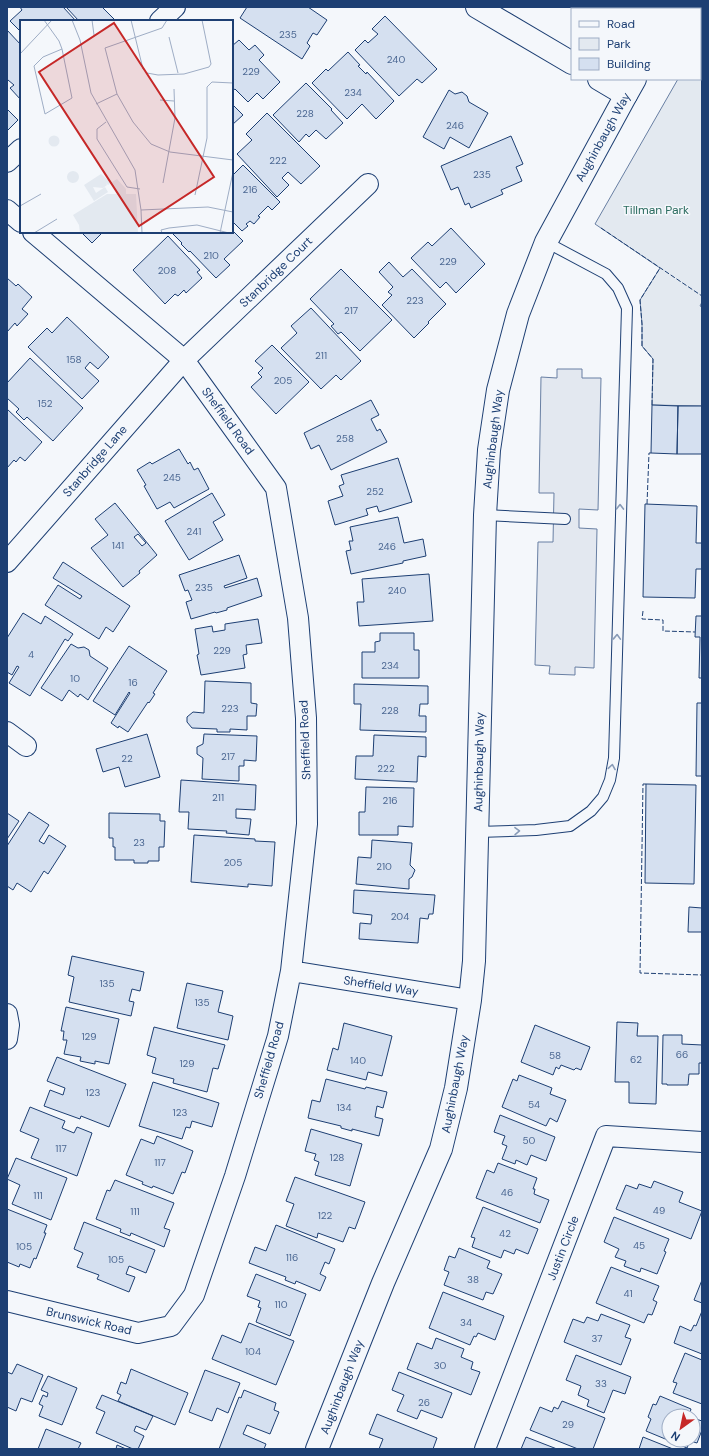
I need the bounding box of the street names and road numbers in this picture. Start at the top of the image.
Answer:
street label: Aughinbaugh Way [572,89,634,185]
street label: Stanbridge Court [236,233,316,311]
street label: Sheffield Road [198,384,258,458]
street label: Aughinbaugh Way [479,388,507,490]
street label: Stanbridge Lane [59,421,131,500]
street label: Sheffield Road [296,700,314,780]
street label: Aughinbaugh Way [470,712,488,812]
street label: Sheffield Way [342,972,420,1000]
street label: Sheffield Road [250,1020,288,1100]
street label: Aughinbaugh Way [438,1033,472,1135]
street label: Justin Circle [543,1213,583,1283]
street label: Brunswick Road [45,1303,133,1339]
street label: Aughinbaugh Way [317,1337,367,1436]

